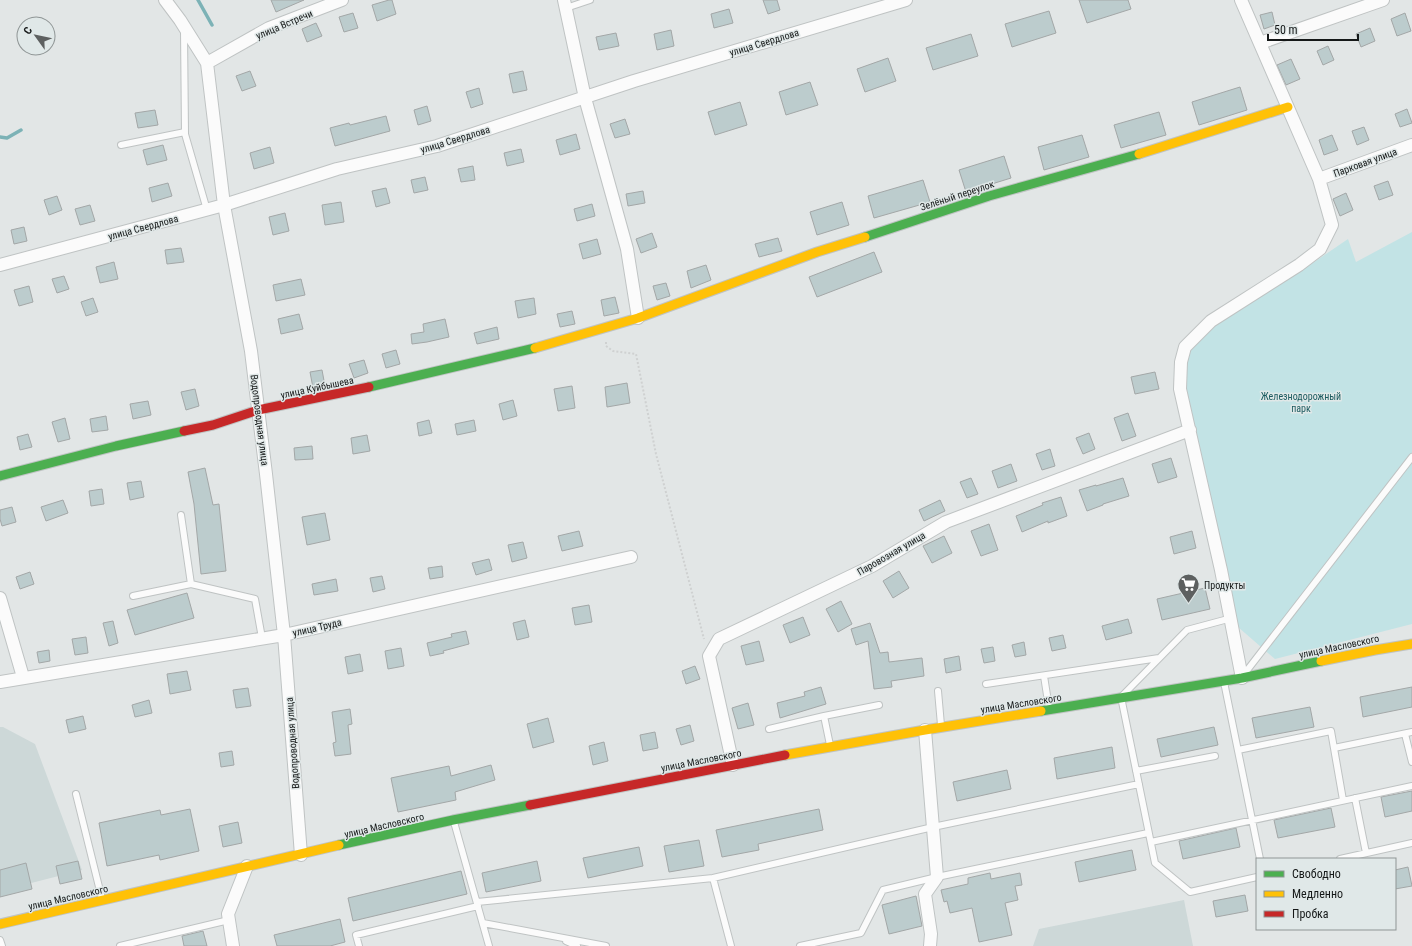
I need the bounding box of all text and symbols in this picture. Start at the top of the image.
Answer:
street label: улица Встречи [254,8,314,41]
north arrow [16,16,56,56]
scale bar [1268,16,1358,42]
text: 50 m [1274,23,1298,37]
text: С [21,25,35,37]
street label: улица Свердлова [728,27,800,58]
street label: улица Свердлова [419,124,491,155]
street label: Парковая улица [1332,146,1399,179]
street label: Зелёный переулок [919,178,996,213]
street label: улица Свердлова [107,213,180,242]
street label: Водопроводная улица [248,374,271,466]
street label: улица Куйбышева [280,374,355,401]
park label: Железнодорожный парк [1261,391,1341,414]
street label: Паровозная улица [855,529,927,577]
supermarket icon: Продукты [1176,572,1202,605]
place label: Продукты [1204,580,1245,591]
street label: улица Труда [292,616,343,638]
street label: улица Масловского [1298,633,1380,660]
street label: улица Масловского [980,692,1062,715]
street label: Водопроводная улица [284,697,301,789]
street label: улица Масловского [660,747,742,774]
street label: улица Масловского [343,811,425,840]
legend [1256,858,1396,930]
text: Свободно [1292,867,1341,881]
street label: улица Масловского [27,883,109,912]
text: Медленно [1292,887,1343,901]
text: Пробка [1292,907,1329,921]

